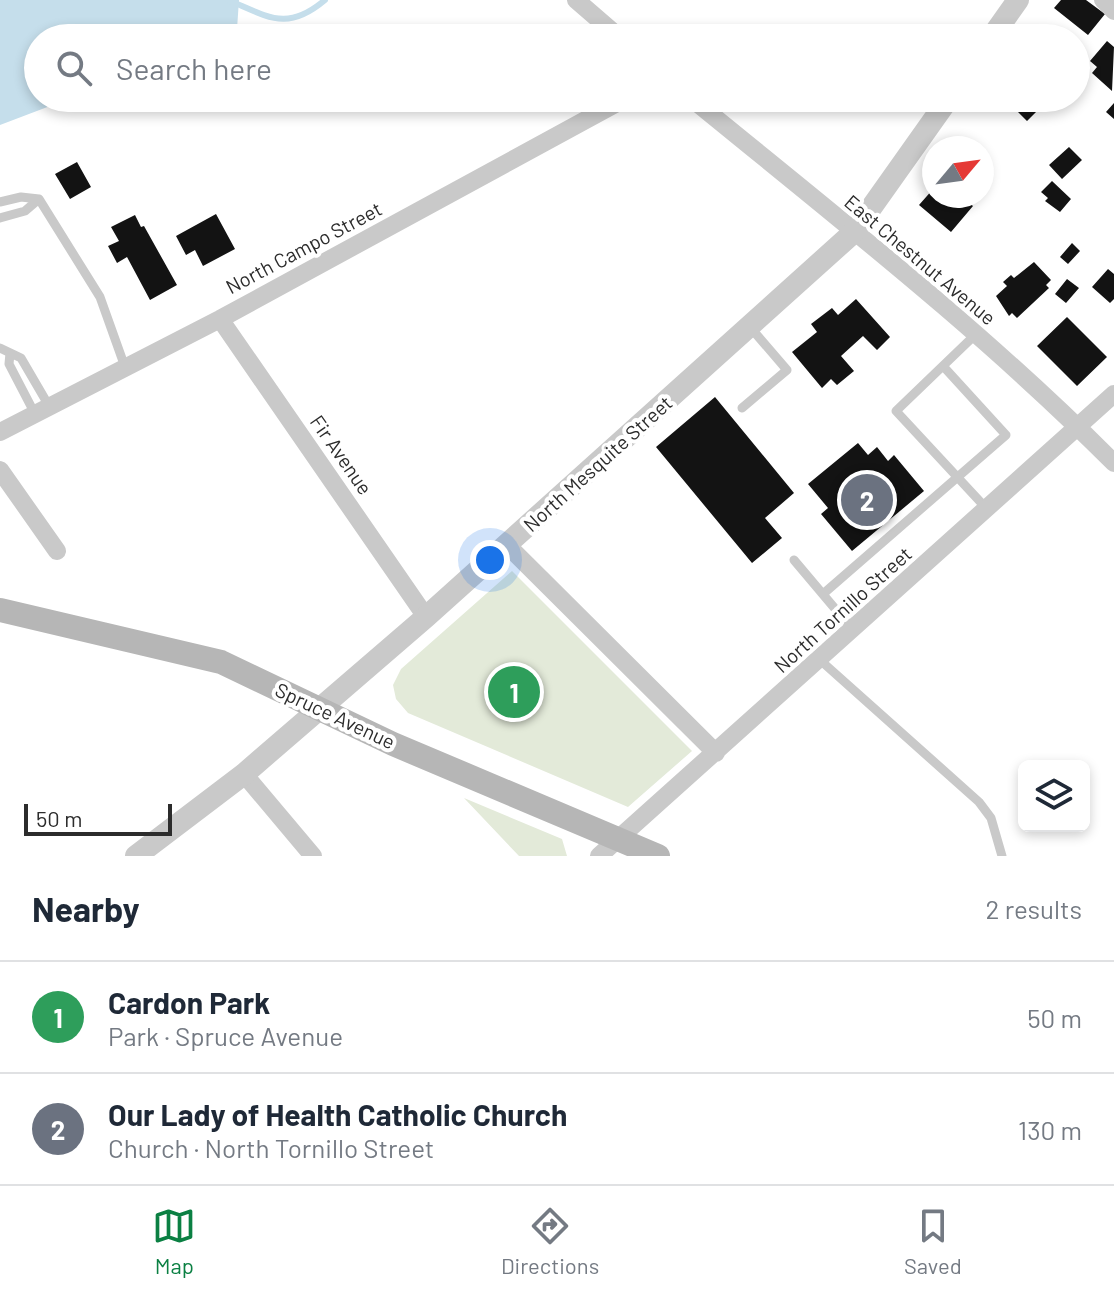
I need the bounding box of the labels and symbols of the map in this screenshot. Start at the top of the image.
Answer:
north arrow [922,136,994,208]
street label: East Chestnut Avenue [840,189,1001,329]
street label: North Campo Street [221,196,386,298]
street label: North Mesquite Street [518,390,677,536]
street label: Fir Avenue [306,410,378,499]
pin: 2 [841,470,893,530]
your location [470,540,510,580]
street label: North Tornillo Street [769,541,916,677]
pin: 1 [488,662,540,722]
street label: Spruce Avenue [272,677,399,753]
scale bar [24,800,172,836]

